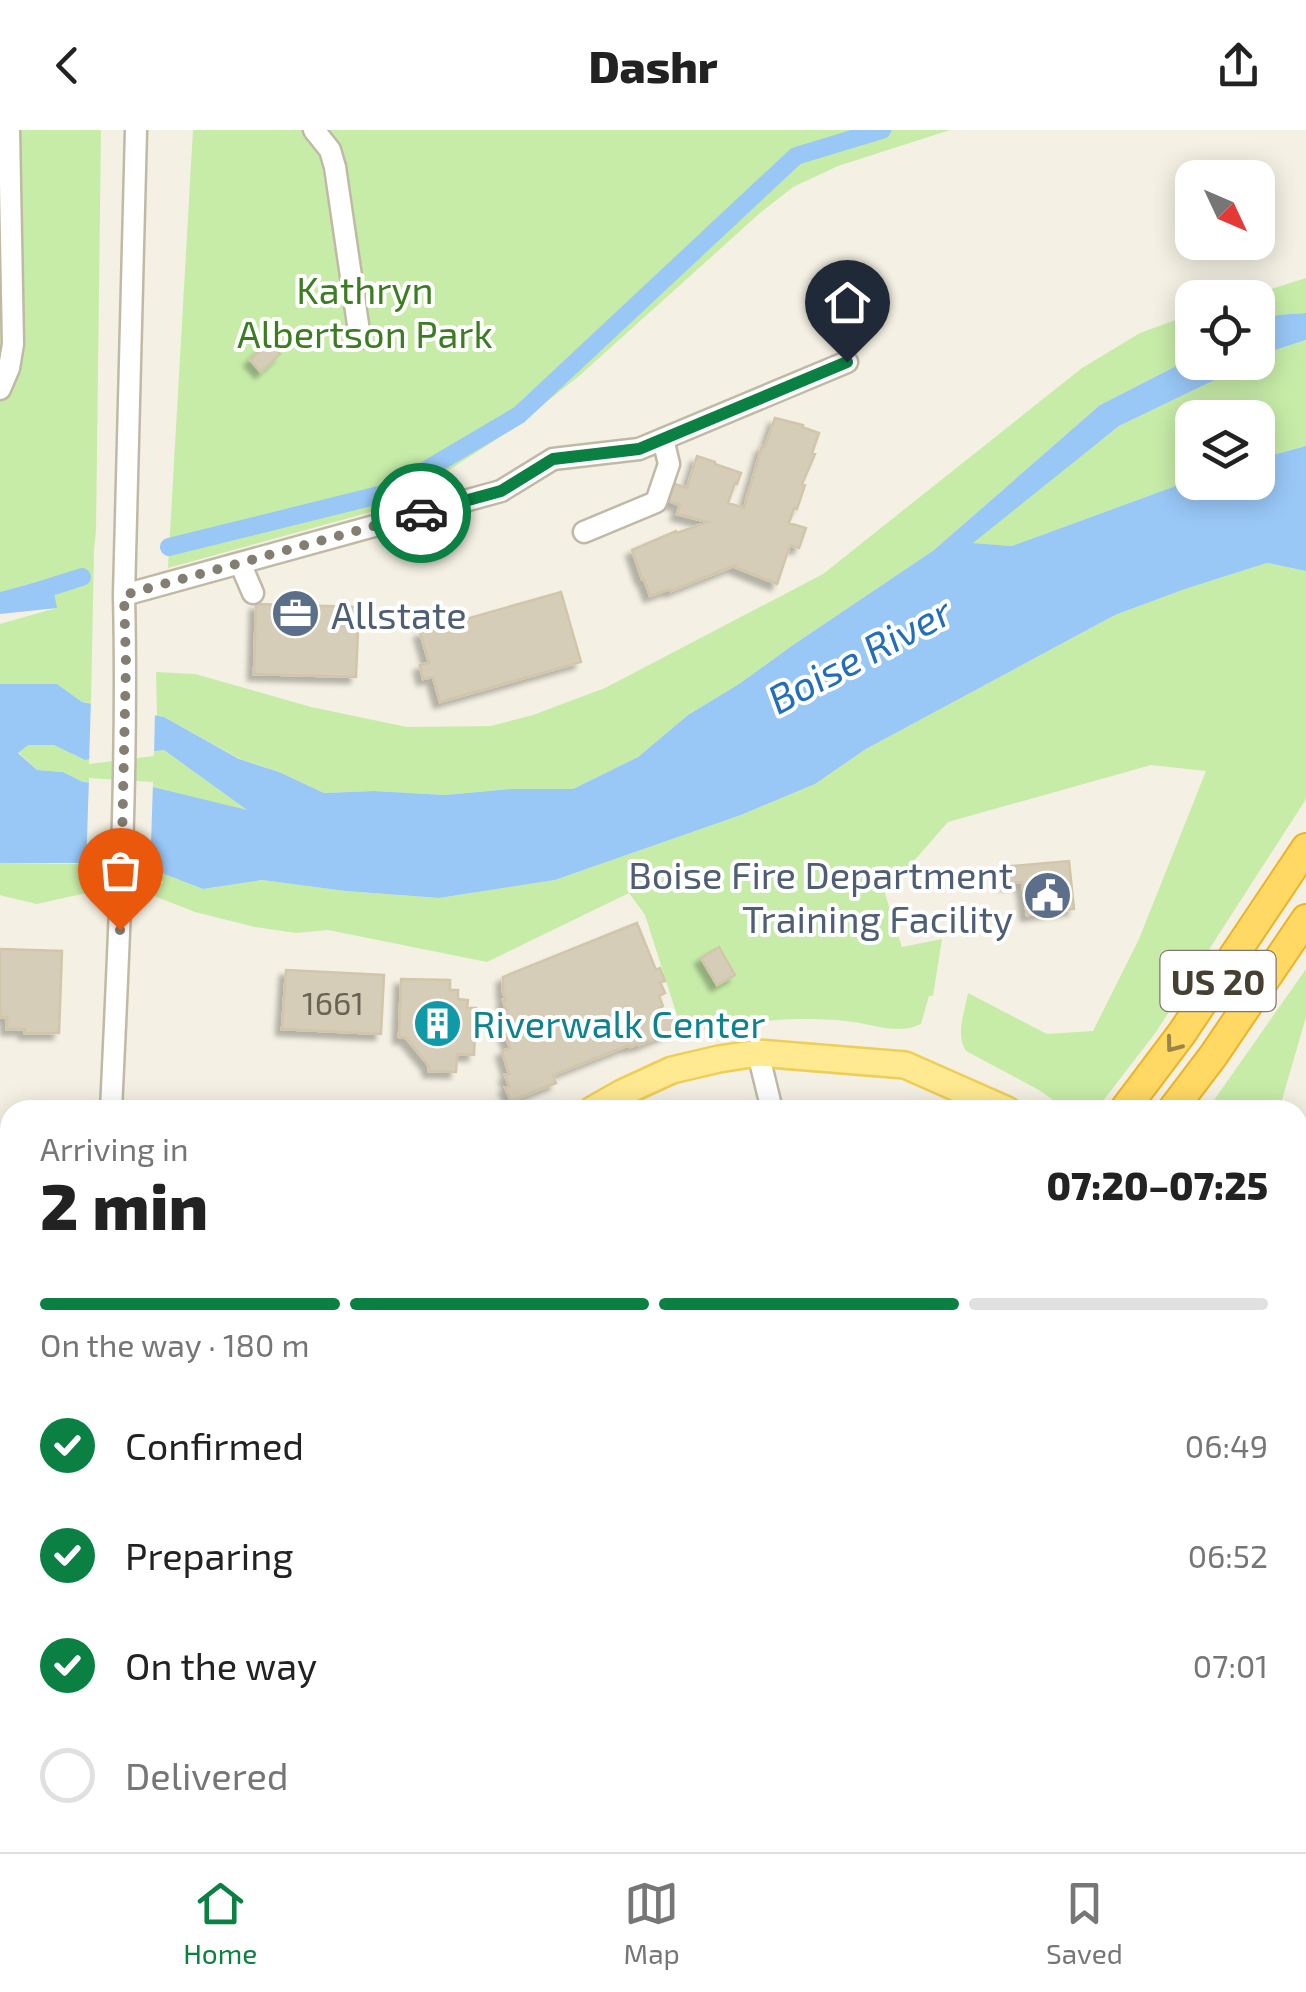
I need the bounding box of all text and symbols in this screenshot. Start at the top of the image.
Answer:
icon: back [40,38,95,93]
text: Dashr [588,38,718,92]
icon: share [1211,38,1266,93]
north arrow [1175,160,1275,260]
map controls [1175,160,1275,500]
pin [805,260,890,363]
park label: Kathryn Albertson Park [237,266,493,356]
icon: home [820,275,875,330]
button: locate [1175,280,1275,380]
button: layers [1175,400,1275,500]
courier [371,463,471,563]
icon: car [394,486,449,541]
water label: Boise River [759,585,960,722]
office icon: Allstate [270,588,322,640]
place label: Allstate [331,591,467,637]
pin [78,828,163,931]
icon: bag [93,843,148,898]
place label: Boise Fire Department Training Facility [628,851,1013,941]
public building icon: Boise Fire Department Training Facility [1022,870,1074,922]
road number: US 20 [1160,951,1276,1011]
house number: 1661 [302,983,364,1021]
building icon: Riverwalk Center [411,997,463,1049]
place label: Riverwalk Center [472,1000,766,1046]
one-way arrow [1168,1034,1185,1052]
text: Arriving in [40,1129,189,1167]
text: 07:20–07:25 [1046,1162,1268,1208]
text: 2 min [40,1165,208,1243]
text: On the way · 180 m [40,1325,310,1363]
icon: check [40,1418,95,1473]
text: Confirmed [125,1422,304,1468]
text: 06:49 [1185,1426,1268,1464]
icon: check [40,1528,95,1583]
text: Preparing [125,1532,293,1578]
text: 06:52 [1188,1536,1268,1574]
icon: check [40,1638,95,1693]
text: On the way [125,1642,317,1688]
text: 07:01 [1193,1646,1268,1684]
text: Delivered [125,1752,289,1798]
tab: Home [183,1876,257,1970]
tab: Map [624,1876,680,1970]
tab: Saved [1046,1876,1123,1970]

